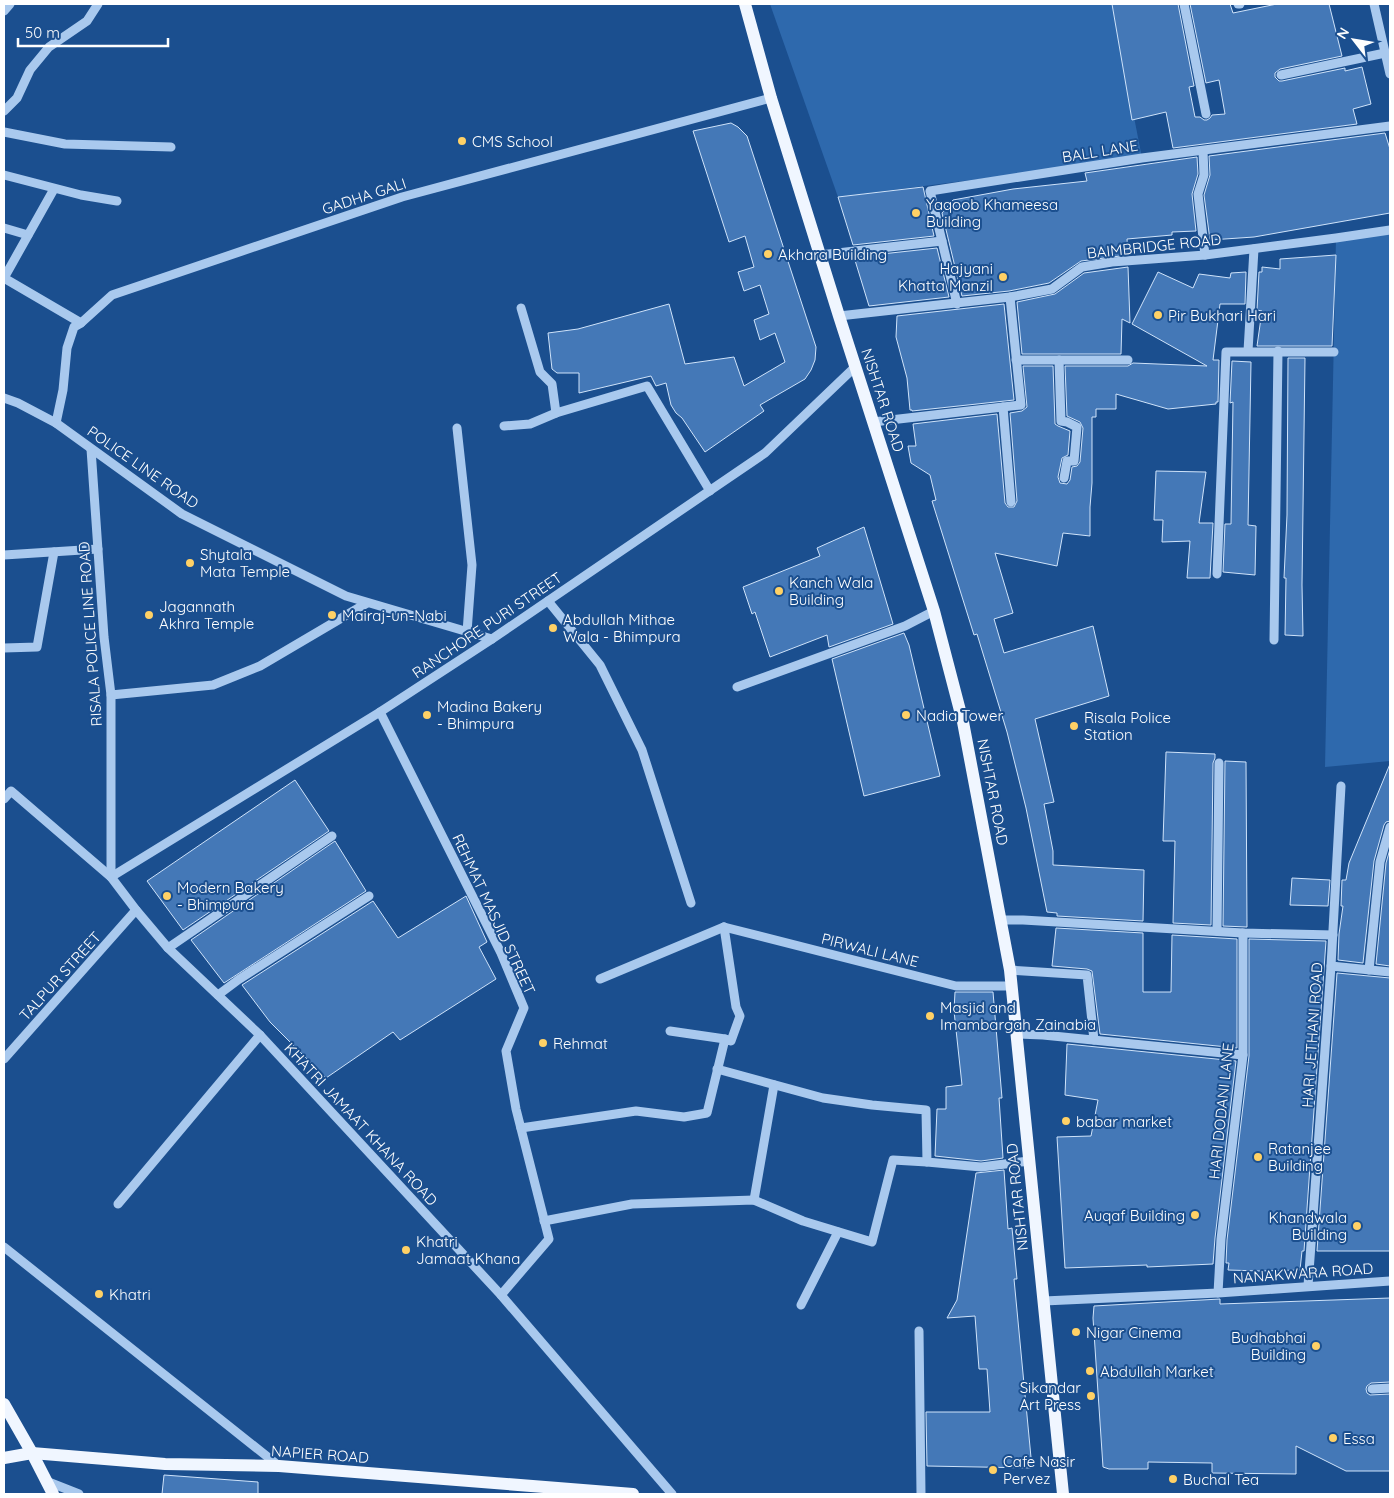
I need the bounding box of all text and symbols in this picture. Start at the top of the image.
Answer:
scale bar [18,15,168,47]
north arrow [1329,15,1379,65]
text: 50 m [25,23,60,42]
text: N [1332,24,1353,42]
place label: CMS School [472,132,553,151]
marker: CMS School [456,135,468,147]
street label: BALL LANE [1061,136,1139,166]
street label: GADHA GALI [320,173,408,219]
place label: Yaqoob Khameesa Building [926,195,1058,231]
marker: Yaqoob Khameesa Building [910,207,922,219]
street label: BAIMBRIDGE ROAD [1086,229,1222,262]
place label: Akhara Building [778,245,887,264]
marker: Akhara Building [762,248,774,260]
place label: Hajyani Khatta Manzil [898,259,993,295]
marker: Hajyani Khatta Manzil [997,271,1009,283]
place label: Pir Bukhari Hari [1168,306,1276,325]
marker: Pir Bukhari Hari [1152,309,1164,321]
street label: NISHTAR ROAD [857,346,909,454]
street label: POLICE LINE ROAD [84,421,203,513]
street label: RISALA POLICE LINE ROAD [74,541,106,727]
place label: Shytala Mata Temple [200,545,290,581]
marker: Shytala Mata Temple [184,557,196,569]
street label: RANCHORE PURI STREET [408,568,566,682]
place label: Kanch Wala Building [789,573,873,609]
marker: Kanch Wala Building [773,585,785,597]
place label: Jagannath Akhra Temple [159,597,254,633]
place label: Mairaj-un-Nabi [342,606,447,625]
marker: Jagannath Akhra Temple [143,609,155,621]
marker: Mairaj-un-Nabi [326,609,338,621]
place label: Abdullah Mithae Wala - Bhimpura [563,610,680,646]
marker: Abdullah Mithae Wala - Bhimpura [547,622,559,634]
place label: Madina Bakery - Bhimpura [437,697,542,733]
place label: Nadia Tower [916,706,1004,725]
place label: Risala Police Station [1084,708,1171,744]
marker: Madina Bakery - Bhimpura [421,709,433,721]
marker: Nadia Tower [900,709,912,721]
marker: Risala Police Station [1068,720,1080,732]
street label: NISHTAR ROAD [973,737,1013,847]
street label: REHMAT MASJID STREET [448,831,540,997]
place label: Modern Bakery - Bhimpura [177,878,284,914]
marker: Modern Bakery - Bhimpura [161,890,173,902]
street label: TALPUR STREET [15,927,105,1025]
street label: PIRWALI LANE [819,929,921,971]
street label: HARI JETHANI ROAD [1297,961,1327,1108]
place label: Masjid and Imambargah Zainabia [940,998,1096,1034]
marker: Masjid and Imambargah Zainabia [924,1010,936,1022]
place label: Rehmat [553,1034,608,1053]
marker: Rehmat [537,1037,549,1049]
street label: KHATRI JAMAAT KHANA ROAD [280,1038,442,1210]
street label: HARI DODANI LANE [1204,1042,1238,1180]
place label: babar market [1076,1112,1172,1131]
marker: babar market [1060,1115,1072,1127]
place label: Ratanjee Building [1268,1139,1331,1175]
street label: NISHTAR ROAD [1002,1142,1032,1252]
marker: Ratanjee Building [1252,1151,1264,1163]
place label: Auqaf Building [1084,1206,1185,1225]
place label: Khandwala Building [1269,1208,1347,1244]
marker: Auqaf Building [1189,1209,1201,1221]
marker: Khandwala Building [1351,1220,1363,1232]
place label: Khatri Jamaat Khana [416,1232,520,1268]
marker: Khatri Jamaat Khana [400,1244,412,1256]
street label: NANAKWARA ROAD [1232,1259,1374,1287]
place label: Khatri [109,1285,151,1304]
marker: Khatri [93,1288,105,1300]
place label: Nigar Cinema [1086,1323,1181,1342]
marker: Nigar Cinema [1070,1326,1082,1338]
place label: Budhabhai Building [1231,1328,1306,1364]
marker: Budhabhai Building [1310,1340,1322,1352]
place label: Abdullah Market [1100,1362,1214,1381]
marker: Abdullah Market [1084,1365,1096,1377]
place label: Sikandar Art Press [1019,1378,1081,1414]
marker: Sikandar Art Press [1085,1390,1097,1402]
place label: Essa [1343,1429,1375,1448]
marker: Essa [1327,1432,1339,1444]
street label: NAPIER ROAD [271,1441,370,1467]
place label: Cafe Nasir Pervez [1003,1452,1076,1488]
marker: Cafe Nasir Pervez [987,1464,999,1476]
place label: Buchal Tea [1183,1470,1259,1489]
marker: Buchal Tea [1167,1473,1179,1485]

